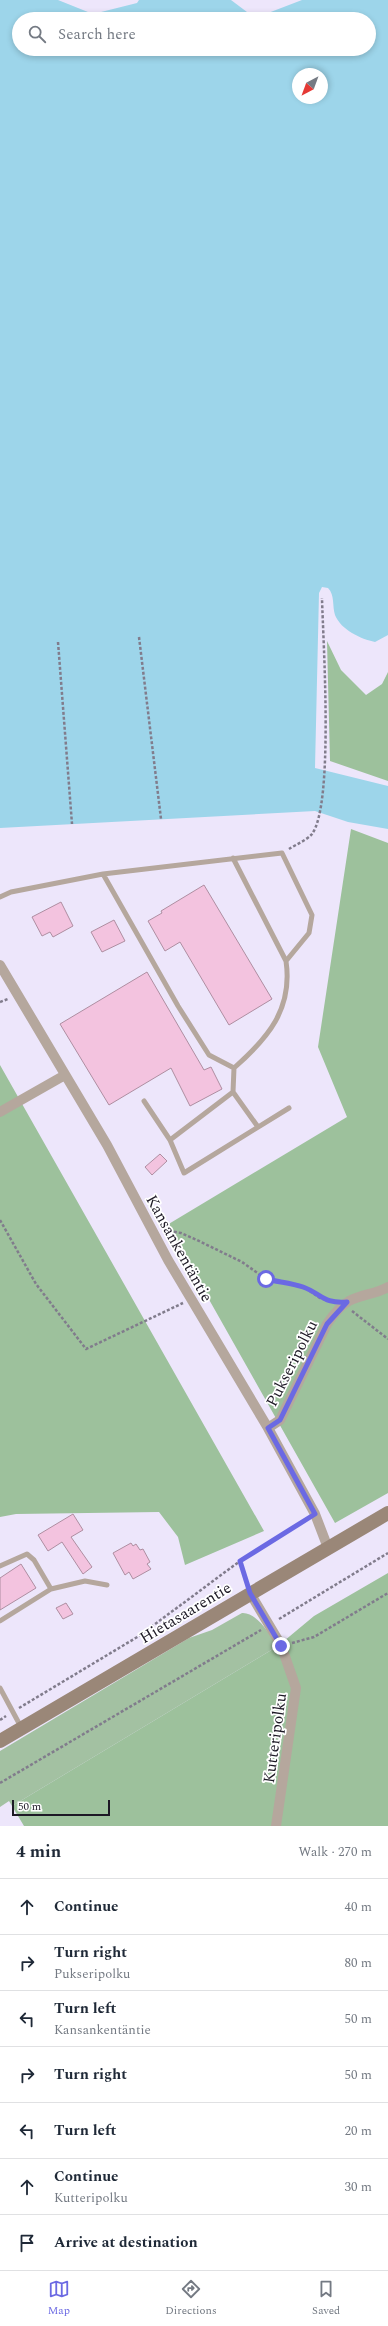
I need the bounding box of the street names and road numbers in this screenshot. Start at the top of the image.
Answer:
street label: Kansankentäntie [140,1191,219,1306]
street label: Pukseripolku [260,1316,324,1411]
street label: Hietasaarentie [135,1576,236,1650]
street label: Kutteripolku [257,1692,293,1785]

